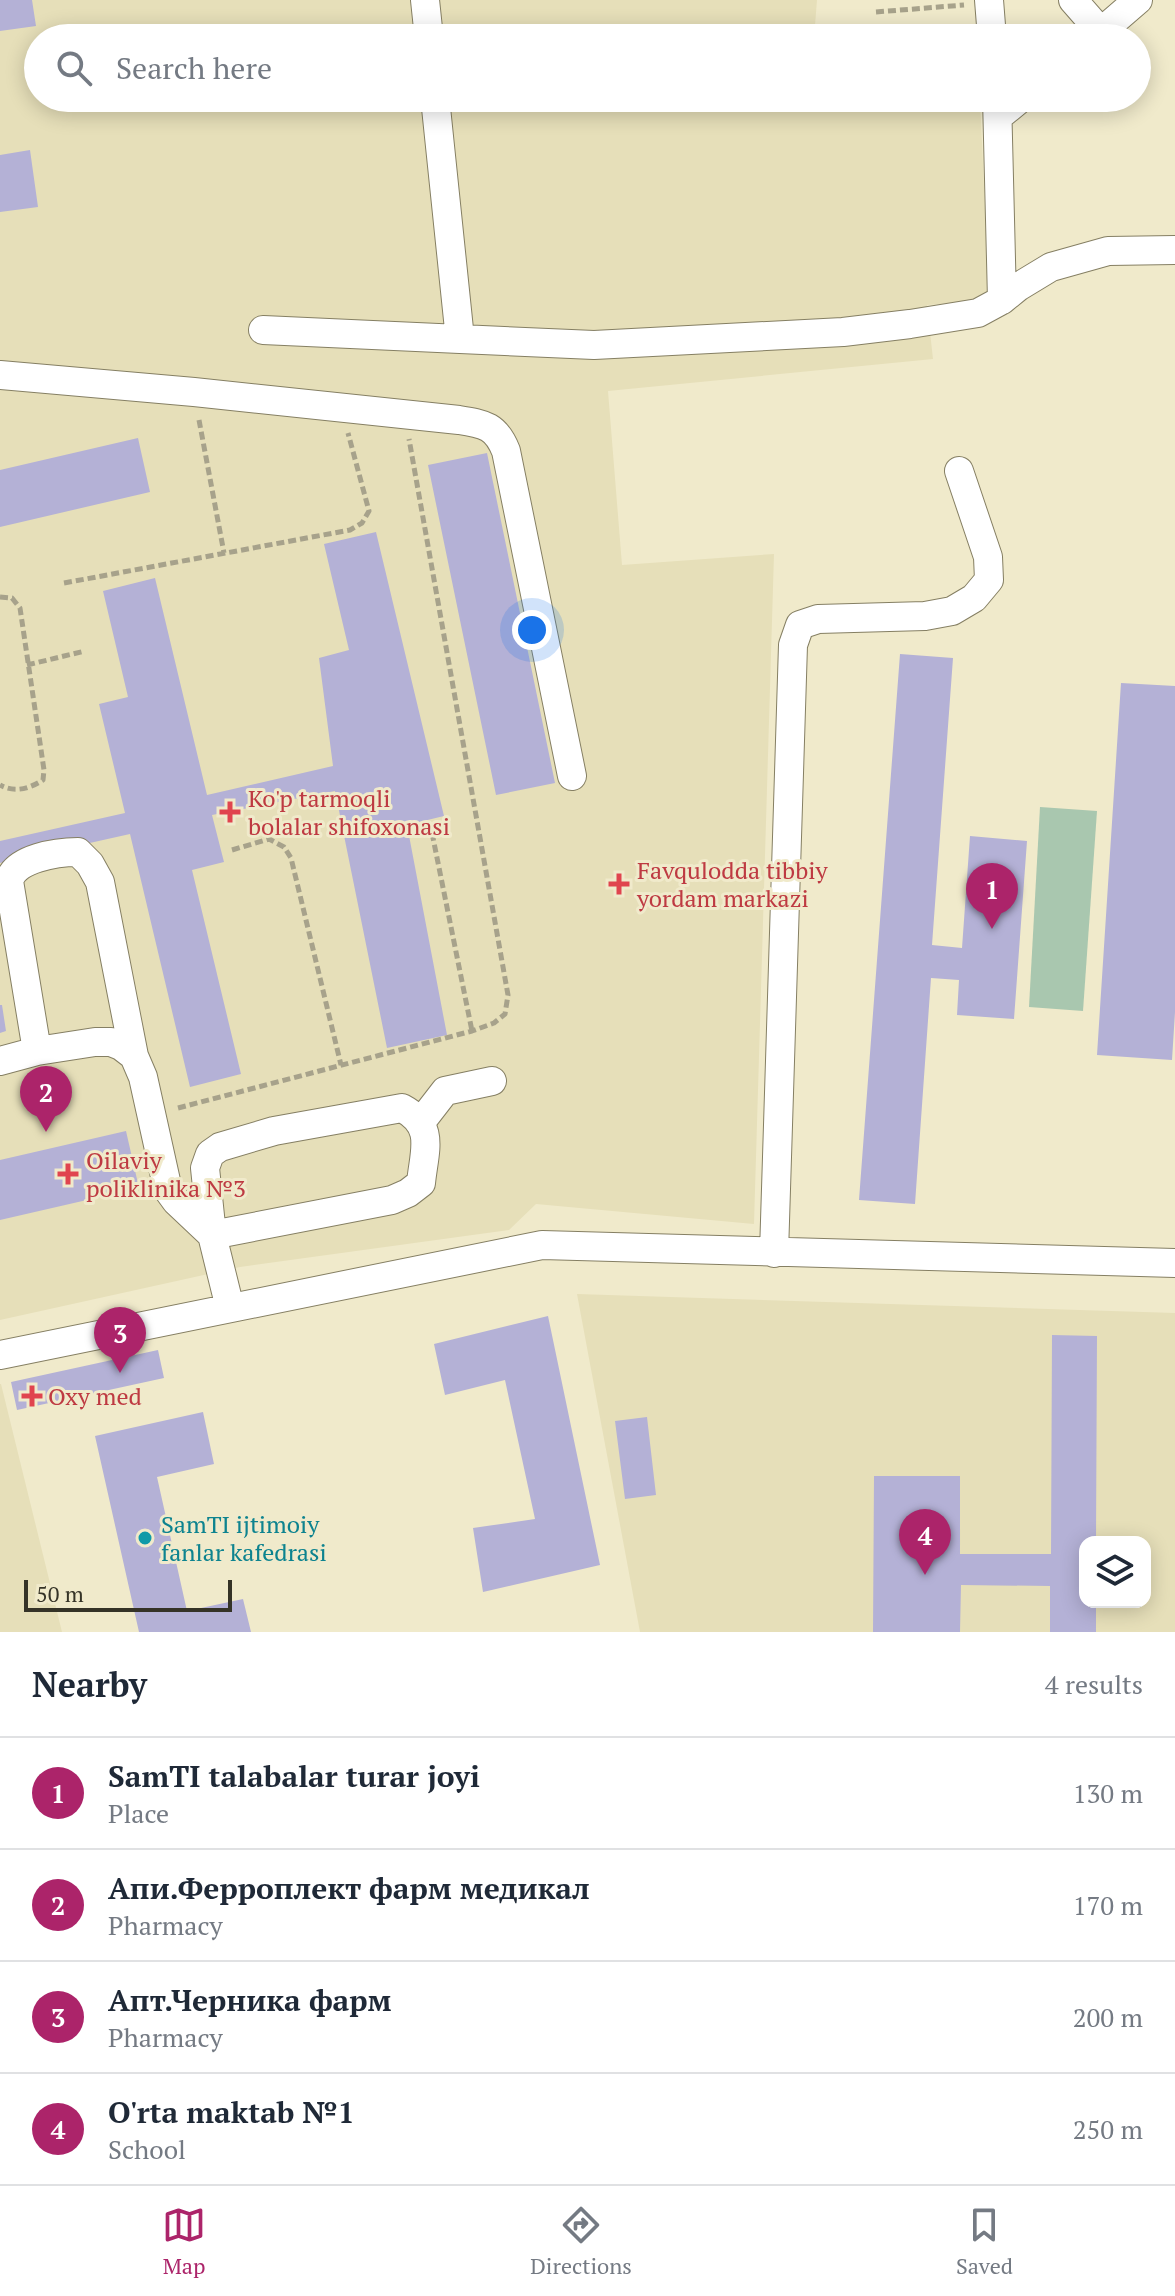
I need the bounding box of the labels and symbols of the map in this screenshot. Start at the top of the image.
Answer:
your location [512,610,552,650]
place label: Ko'p tarmoqli bolalar shifoxonasi [248,782,450,842]
marker: Ko'p tarmoqli bolalar shifoxonasi [219,801,241,823]
place label: Favqulodda tibbiy yordam markazi [636,854,828,914]
pin: 1 [966,863,1018,929]
marker: Favqulodda tibbiy yordam markazi [608,873,630,895]
pin: 2 [20,1066,72,1132]
place label: Oilaviy poliklinika №3 [86,1144,246,1204]
marker: Oilaviy poliklinika №3 [57,1163,79,1185]
pin: 3 [94,1307,146,1373]
place label: Oxy med [48,1380,142,1412]
marker: Oxy med [23,1387,41,1405]
place label: SamTI ijtimoiy fanlar kafedrasi [161,1508,327,1568]
pin: 4 [899,1509,951,1575]
marker: SamTI ijtimoiy fanlar kafedrasi [136,1529,154,1547]
scale bar [24,1576,232,1612]

